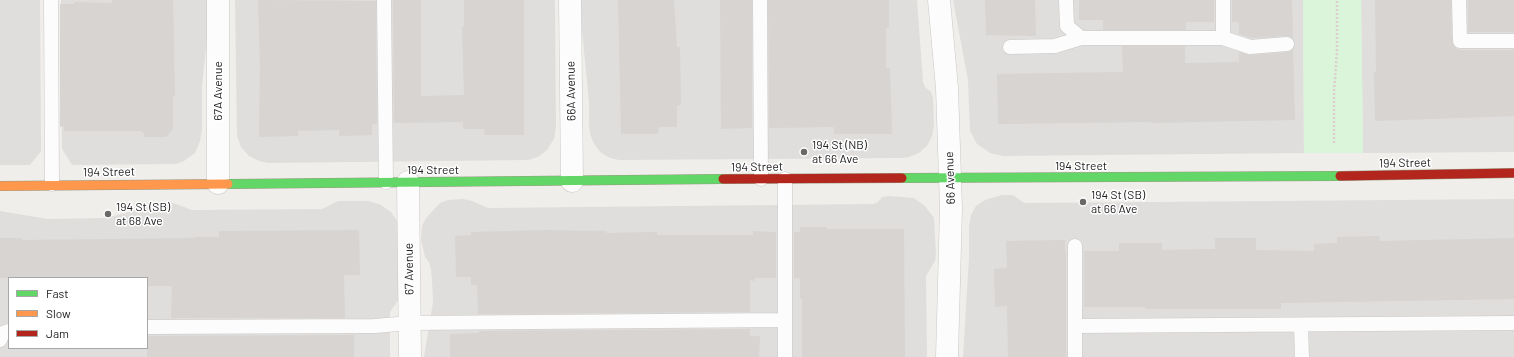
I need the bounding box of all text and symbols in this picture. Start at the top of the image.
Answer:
street label: 67A Avenue [211,61,225,121]
street label: 66A Avenue [563,61,579,121]
place label: 194 St (NB) at 66 Ave [812,138,867,166]
marker: 194 St (NB) at 66 Ave [799,147,809,157]
street label: 66 Avenue [942,151,958,205]
street label: 194 Street [1379,155,1431,171]
street label: 194 Street [731,159,783,175]
street label: 194 Street [1055,159,1107,173]
street label: 194 Street [407,163,459,177]
street label: 194 Street [83,164,135,180]
place label: 194 St (SB) at 66 Ave [1091,188,1145,216]
marker: 194 St (SB) at 66 Ave [1078,197,1088,207]
place label: 194 St (SB) at 68 Ave [116,200,170,228]
marker: 194 St (SB) at 68 Ave [103,209,113,219]
street label: 67 Avenue [401,243,417,295]
legend [8,277,148,349]
text: Fast [46,286,69,300]
text: Slow [46,306,71,320]
text: Jam [46,326,69,340]

